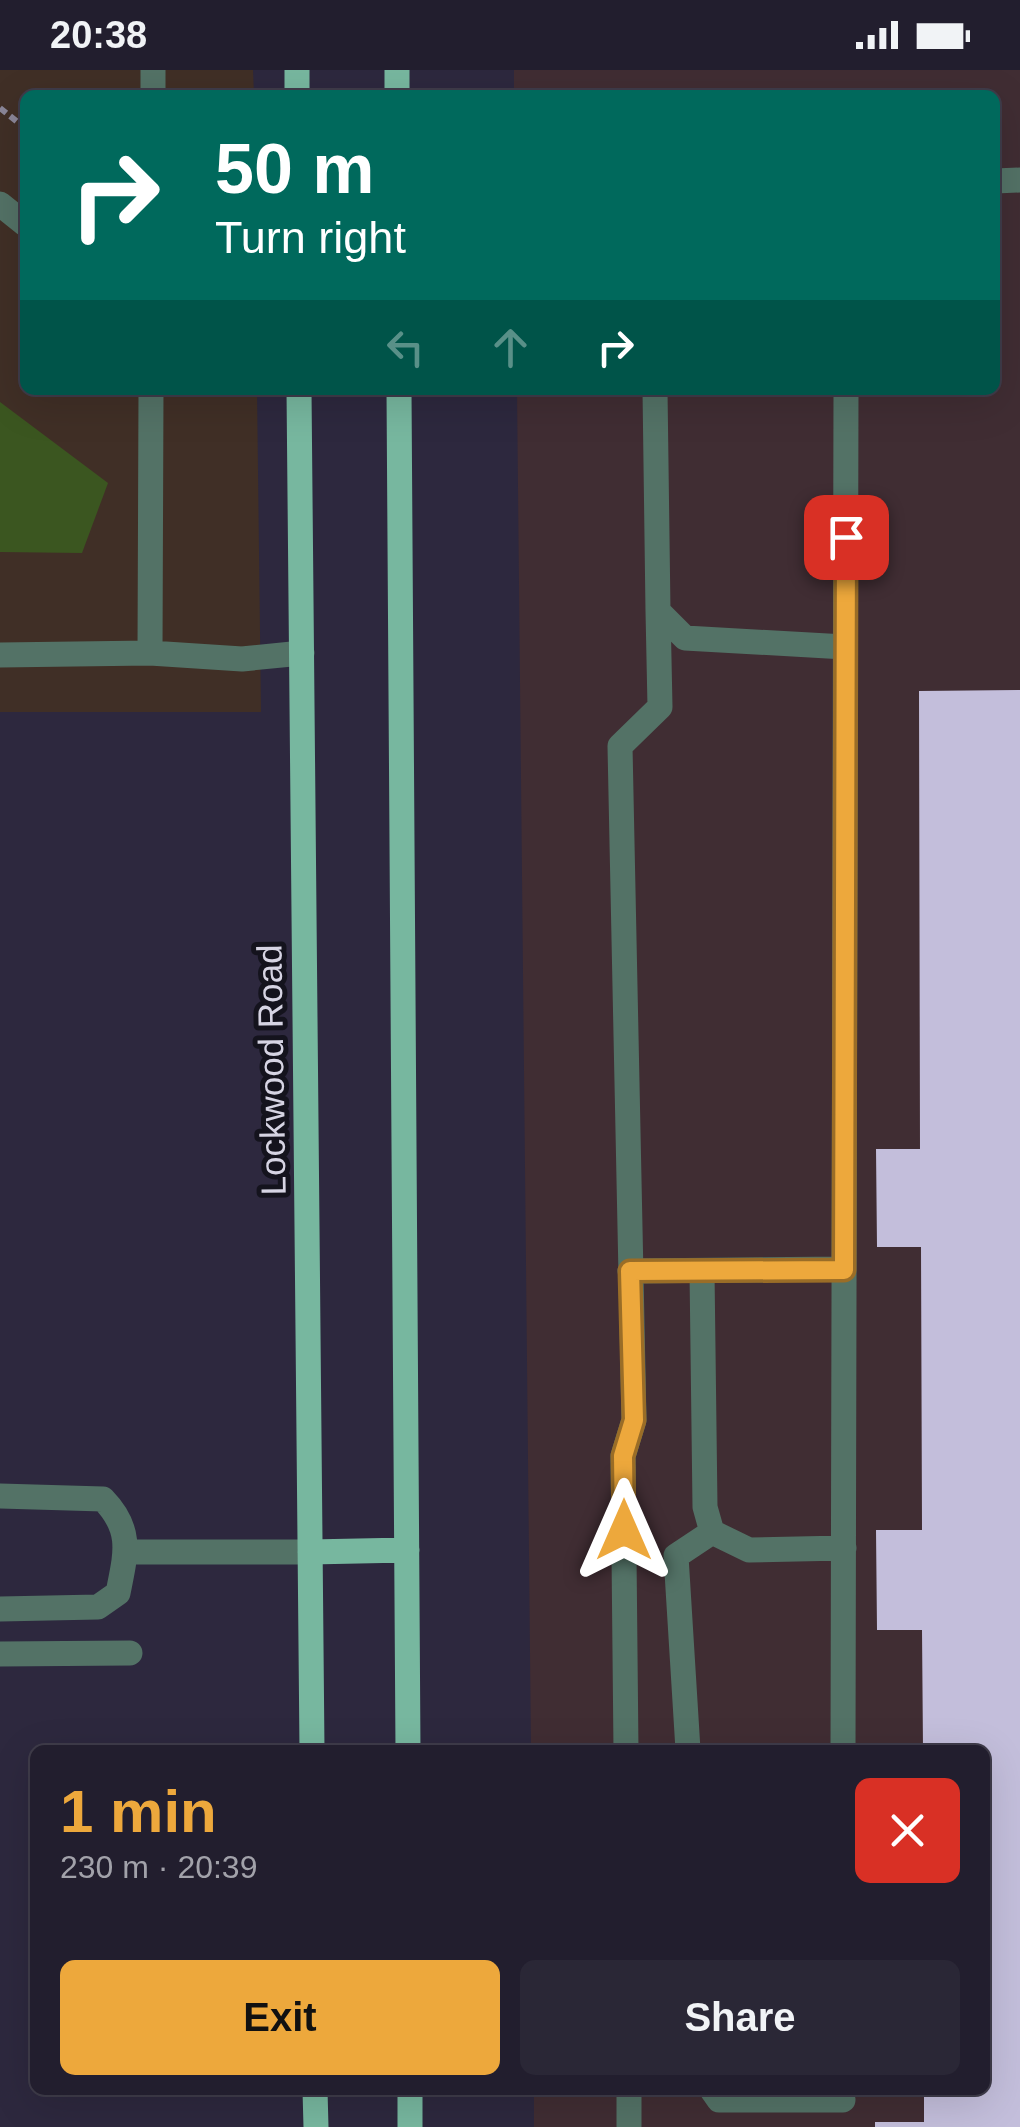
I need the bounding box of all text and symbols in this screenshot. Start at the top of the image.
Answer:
text: 20:38 [50,14,147,56]
icon: right [50,130,180,260]
text: 50 m [215,130,375,208]
text: Turn right [215,212,406,263]
icon: left [378,320,433,375]
icon: ahead [483,320,538,375]
icon: right [588,320,643,375]
pin [804,495,889,580]
icon: arrive [819,510,874,565]
street label: Lockwood Road [249,944,293,1196]
position arrow [572,1478,676,1582]
text: 1 min [60,1778,217,1845]
button: close [855,1778,960,1883]
text: 230 m · 20:39 [60,1849,257,1885]
button: Exit [60,1960,500,2075]
button: Share [520,1960,960,2075]

